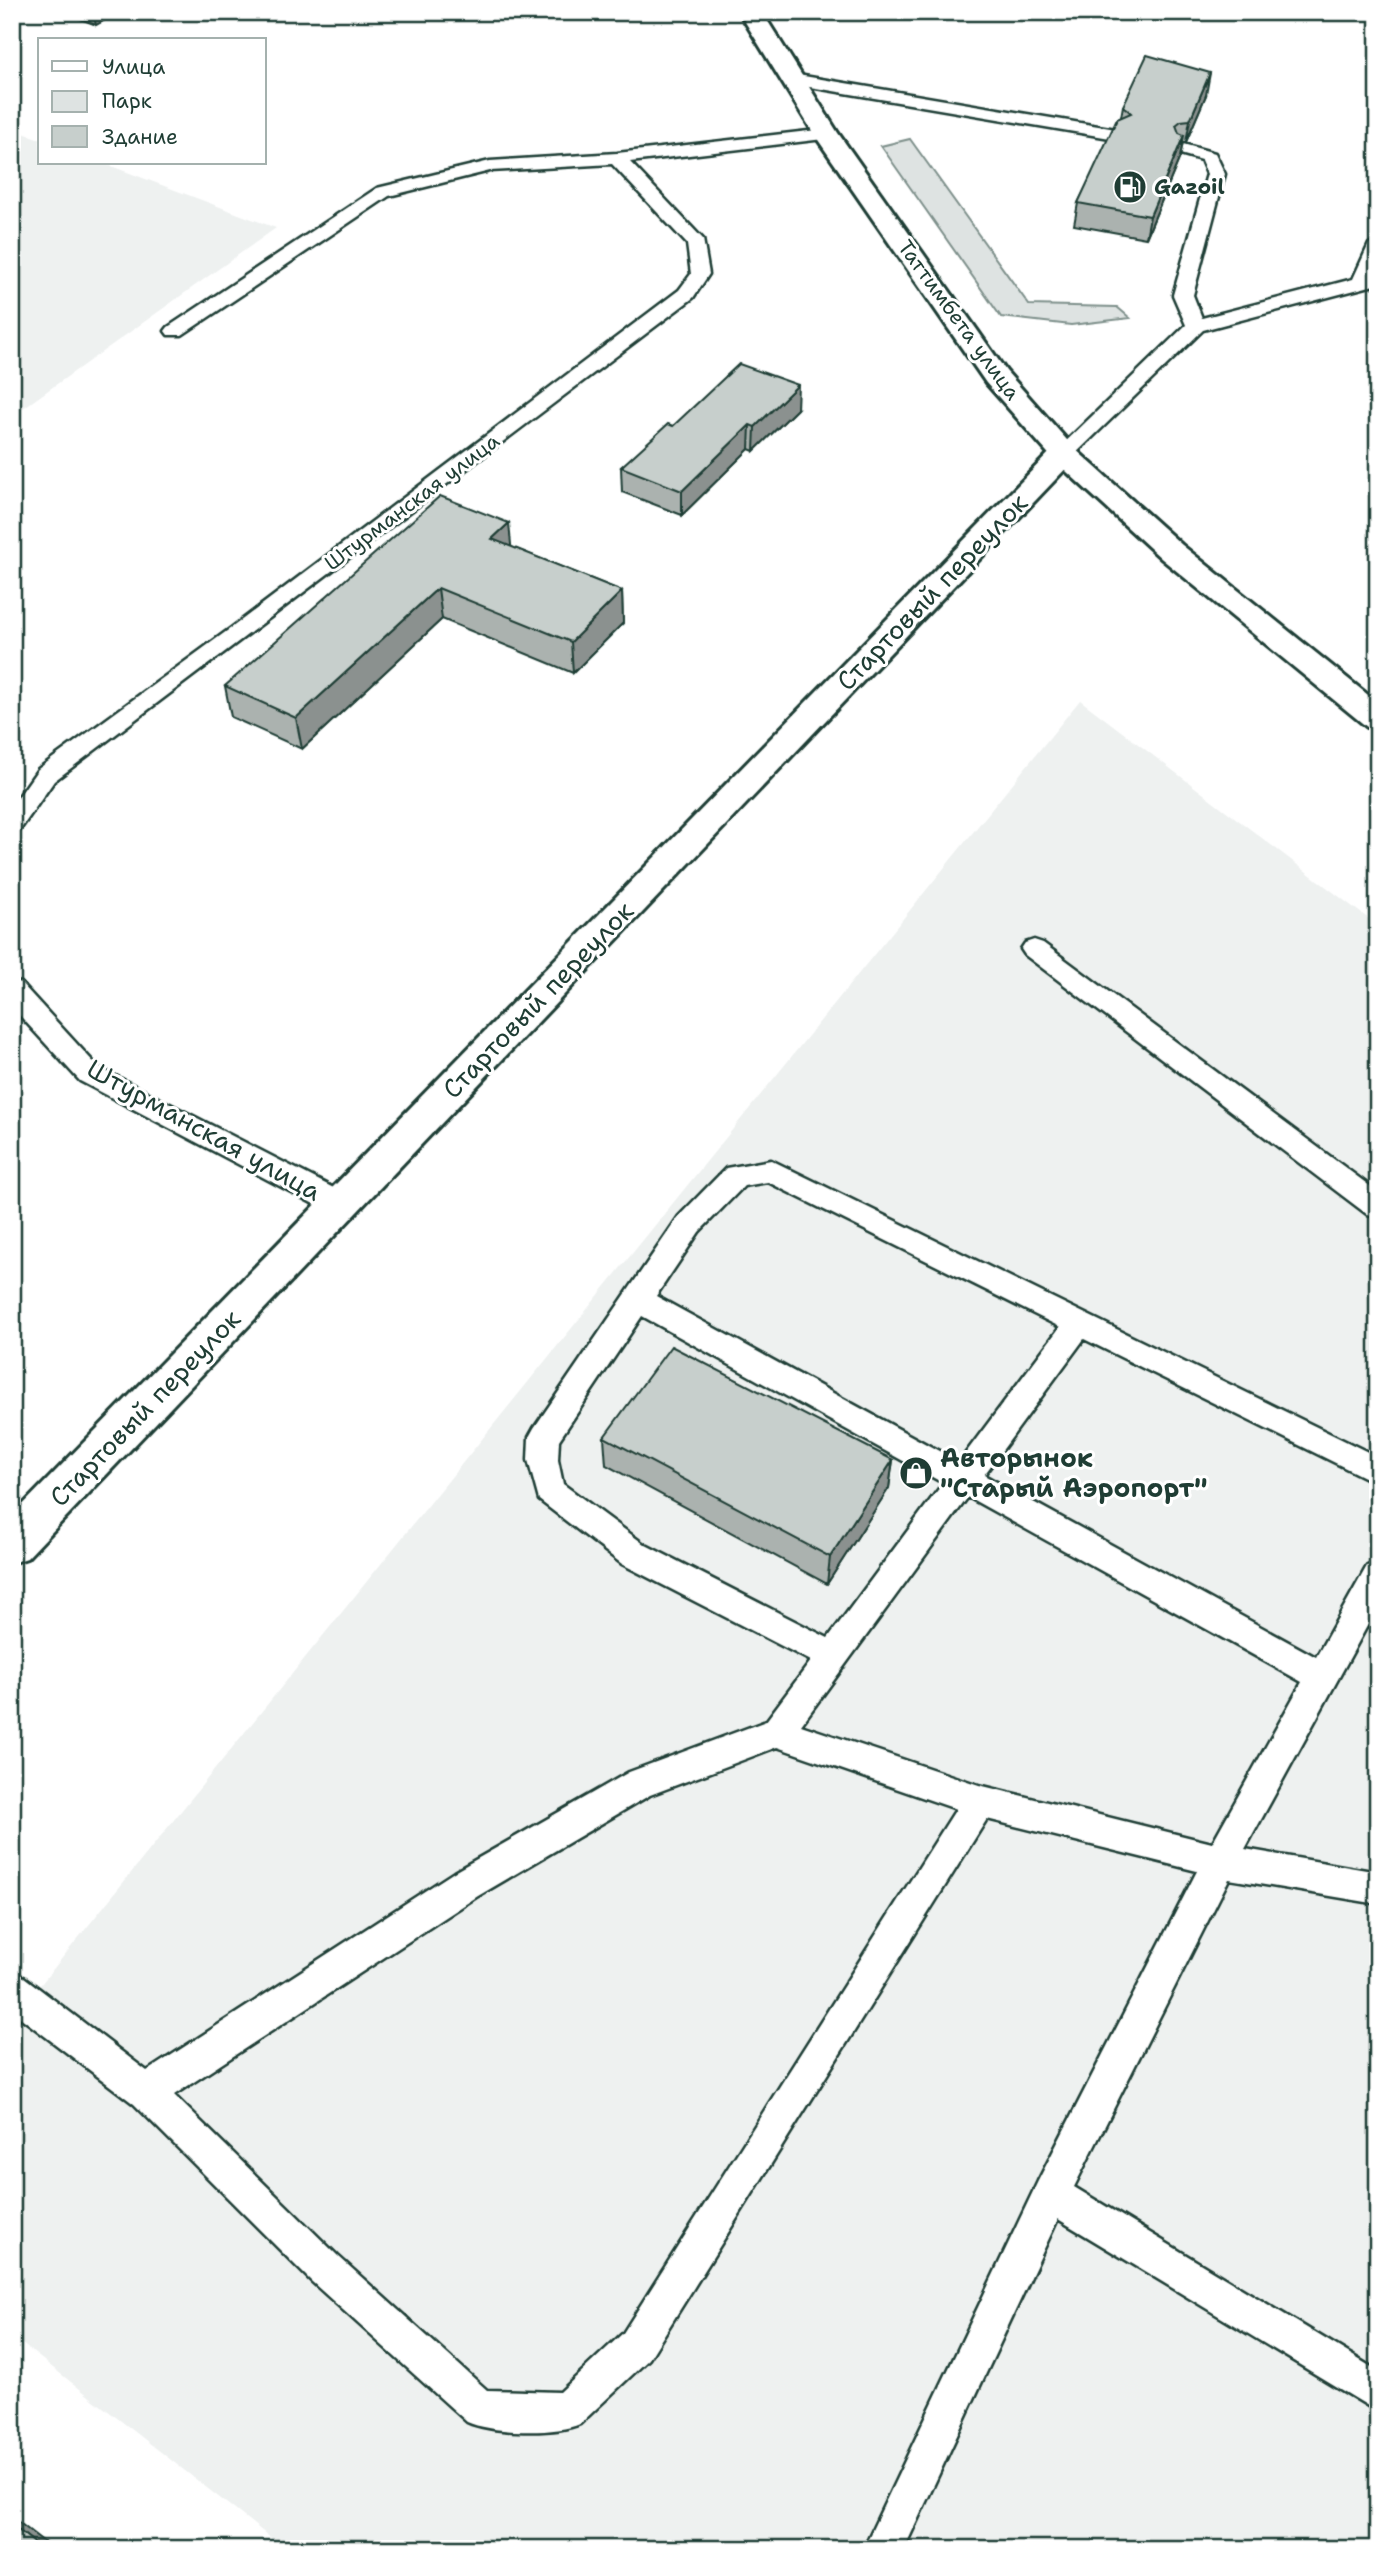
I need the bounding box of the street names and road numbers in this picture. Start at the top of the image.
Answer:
street label: Таттимбета улица [891,234,1027,406]
street label: Штурманская улица [319,427,505,577]
street label: Стартовый переулок [828,485,1035,698]
street label: Стартовый переулок [434,893,641,1106]
street label: Штурманская улица [81,1051,328,1209]
street label: Стартовый переулок [41,1301,248,1514]

